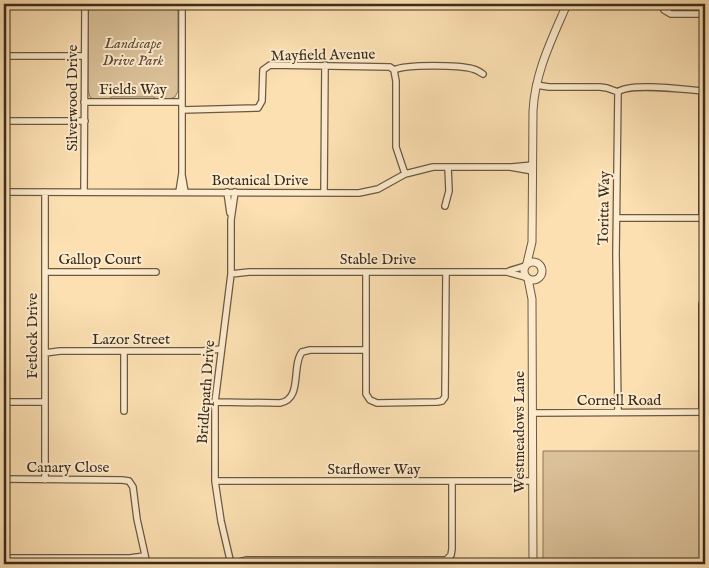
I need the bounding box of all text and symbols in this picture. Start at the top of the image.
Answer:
park label: Landscape Drive Park [102,34,164,70]
street label: Silverwood Drive [63,45,82,151]
street label: Mayfield Avenue [271,45,376,65]
street label: Fields Way [99,80,168,99]
street label: Toritta Way [594,170,614,245]
street label: Botanical Drive [212,171,309,190]
street label: Gallop Court [58,250,142,269]
street label: Stable Drive [340,250,416,269]
street label: Fetlock Drive [23,293,42,379]
street label: Lazor Street [92,330,170,349]
street label: Bridlepath Drive [193,339,219,445]
street label: Westmeadows Lane [510,371,529,493]
street label: Cornell Road [577,391,662,410]
street label: Canary Close [27,458,110,477]
street label: Starflower Way [327,460,421,479]

